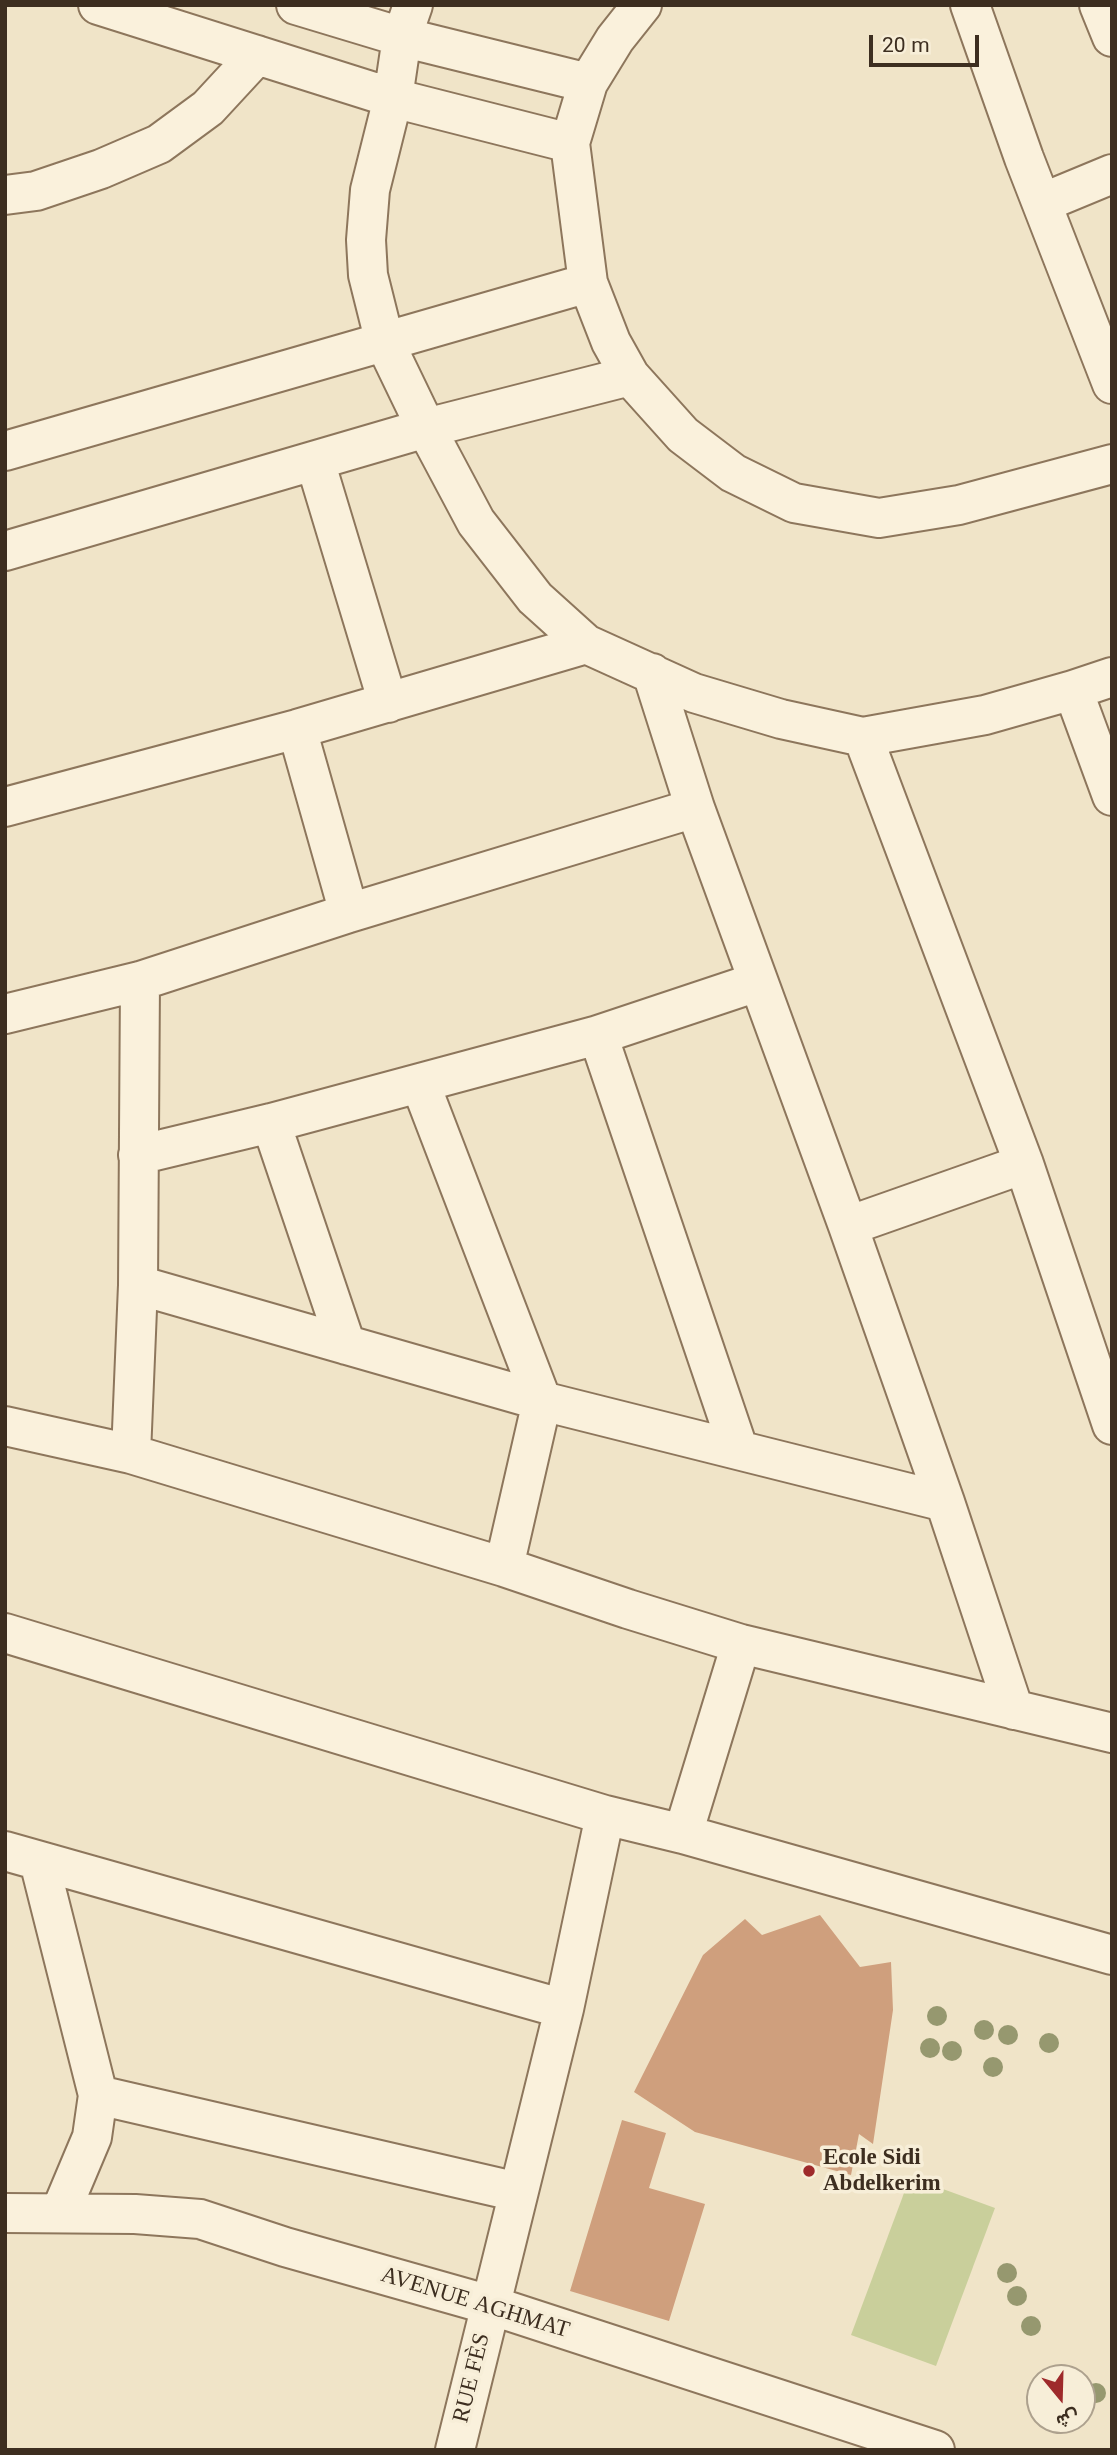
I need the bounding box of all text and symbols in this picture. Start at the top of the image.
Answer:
scale bar [872,21,982,65]
text: 20 m [882,30,930,63]
place label: Ecole Sidi Abdelkerim [823,2144,942,2198]
marker: Ecole Sidi Abdelkerim [801,2163,817,2179]
street label: AVENUE AGHMAT [382,2262,568,2344]
street label: RUE FÈS [448,2332,496,2424]
north arrow [1026,2364,1096,2434]
text: ش [1052,2400,1083,2435]

